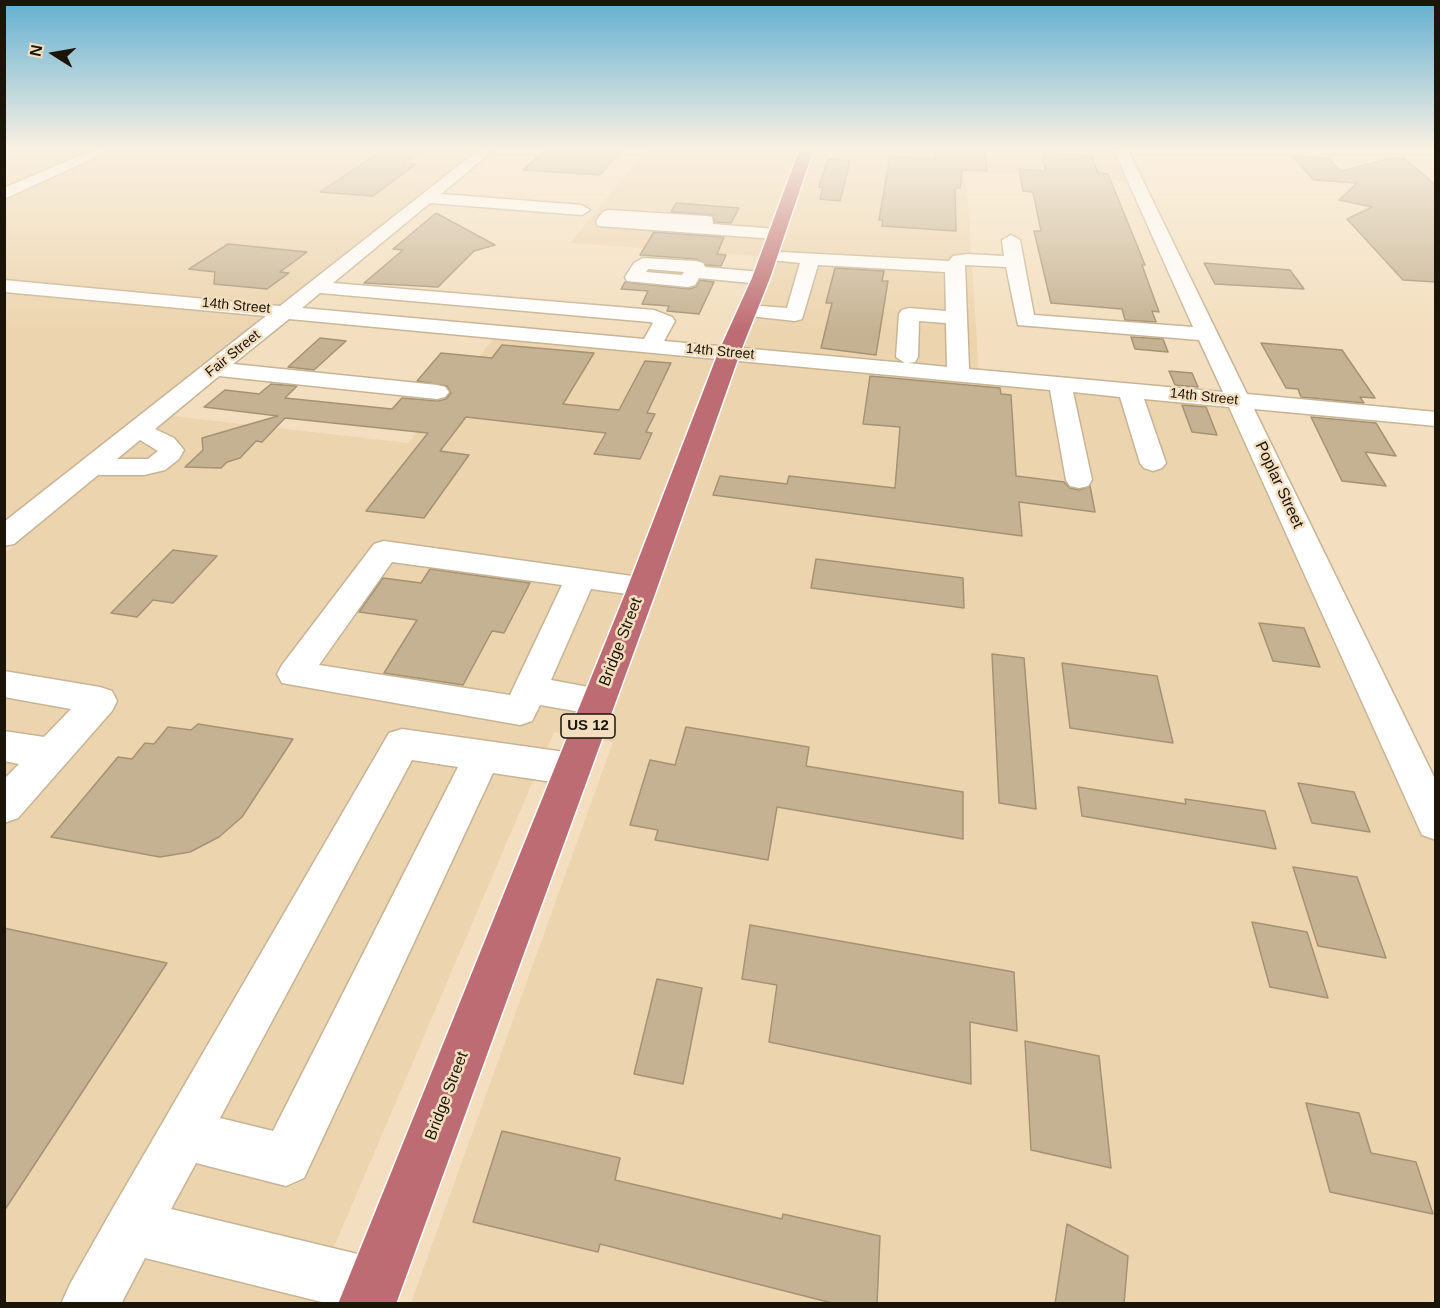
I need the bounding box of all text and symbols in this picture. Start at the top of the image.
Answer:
north arrow [24,24,84,84]
text: N [26,43,45,58]
street label: 14th Street [201,295,271,317]
street label: Fair Street [202,327,264,381]
street label: 14th Street [685,341,755,363]
street label: 14th Street [1169,385,1239,409]
street label: Poplar Street [1251,439,1307,531]
street label: Bridge Street [595,595,647,689]
road number: US 12 [561,714,615,738]
street label: Bridge Street [421,1049,473,1143]

